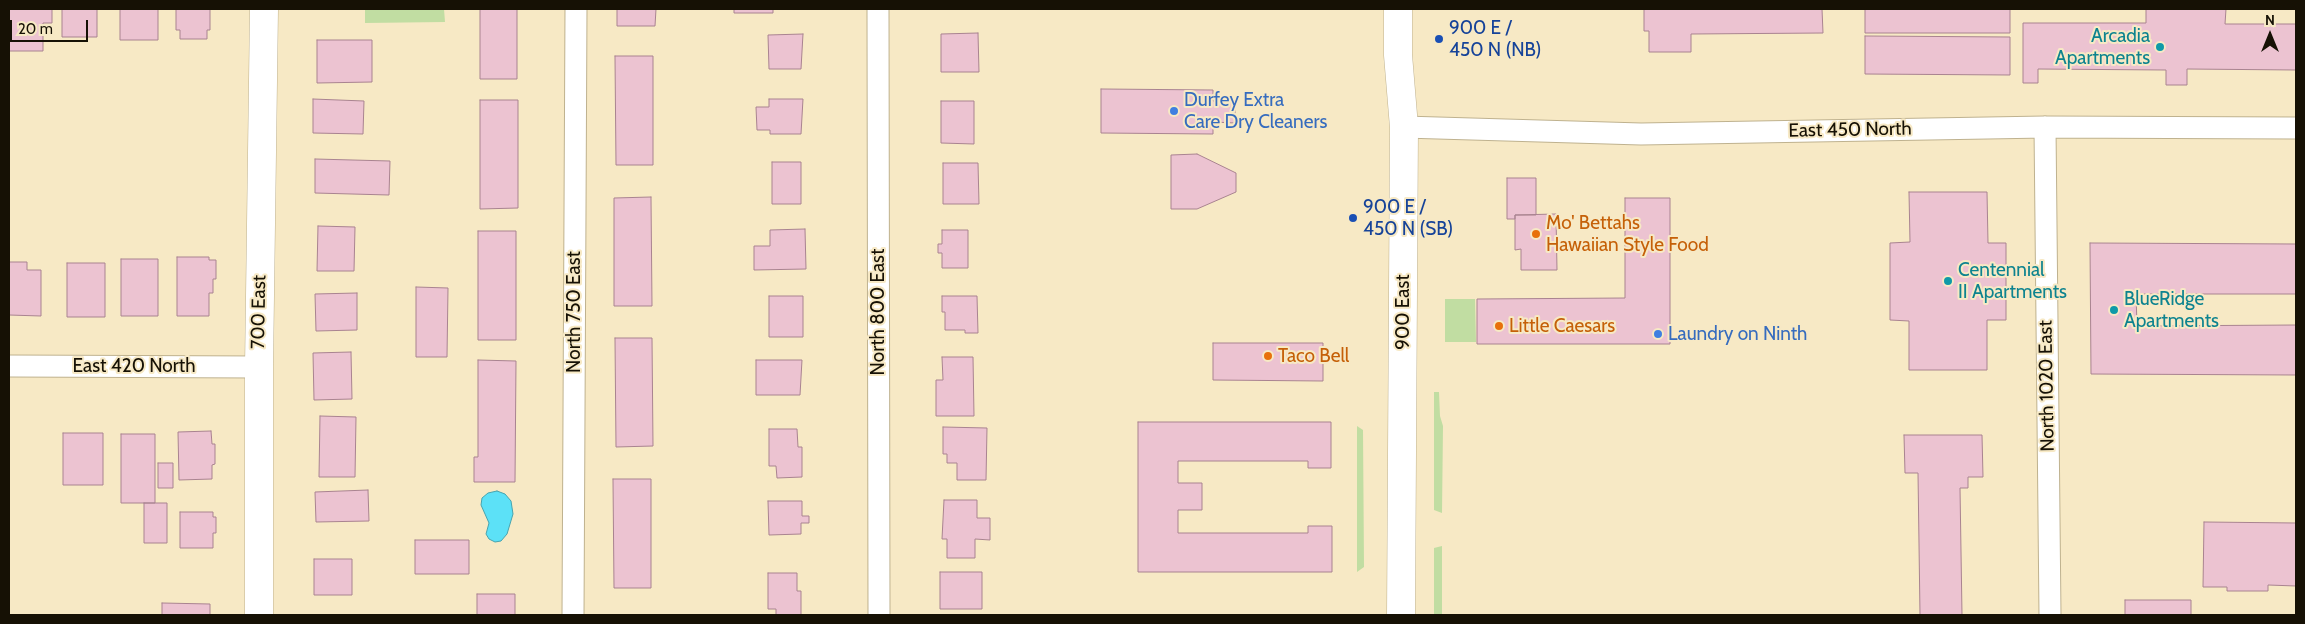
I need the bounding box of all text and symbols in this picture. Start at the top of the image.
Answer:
scale bar [12,10,90,42]
north arrow [2245,10,2295,60]
text: N [2265,11,2275,29]
place label: 900 E / 450 N (NB) [1449,17,1541,61]
text: 20 m [18,20,53,38]
place label: Arcadia Apartments [2055,25,2150,69]
marker: 900 E / 450 N (NB) [1433,33,1445,45]
marker: Arcadia Apartments [2154,41,2166,53]
place label: Durfey Extra Care Dry Cleaners [1184,89,1327,133]
marker: Durfey Extra Care Dry Cleaners [1168,105,1180,117]
street label: East 450 North [1788,118,1912,142]
place label: 900 E / 450 N (SB) [1363,196,1453,240]
marker: 900 E / 450 N (SB) [1347,212,1359,224]
place label: Mo' Bettahs Hawaiian Style Food [1546,212,1709,256]
marker: Mo' Bettahs Hawaiian Style Food [1530,228,1542,240]
street label: North 800 East [867,249,889,375]
street label: North 750 East [563,251,585,373]
place label: Centennial II Apartments [1958,259,2067,303]
street label: 900 East [1392,274,1414,350]
street label: 700 East [247,275,271,349]
marker: Centennial II Apartments [1942,275,1954,287]
place label: BlueRidge Apartments [2124,288,2219,332]
marker: BlueRidge Apartments [2108,304,2120,316]
place label: Little Caesars [1509,315,1615,337]
marker: Little Caesars [1493,320,1505,332]
street label: North 1020 East [2034,320,2060,452]
place label: Laundry on Ninth [1668,323,1807,345]
marker: Laundry on Ninth [1652,328,1664,340]
place label: Taco Bell [1278,345,1349,367]
marker: Taco Bell [1262,350,1274,362]
street label: East 420 North [73,355,195,377]

